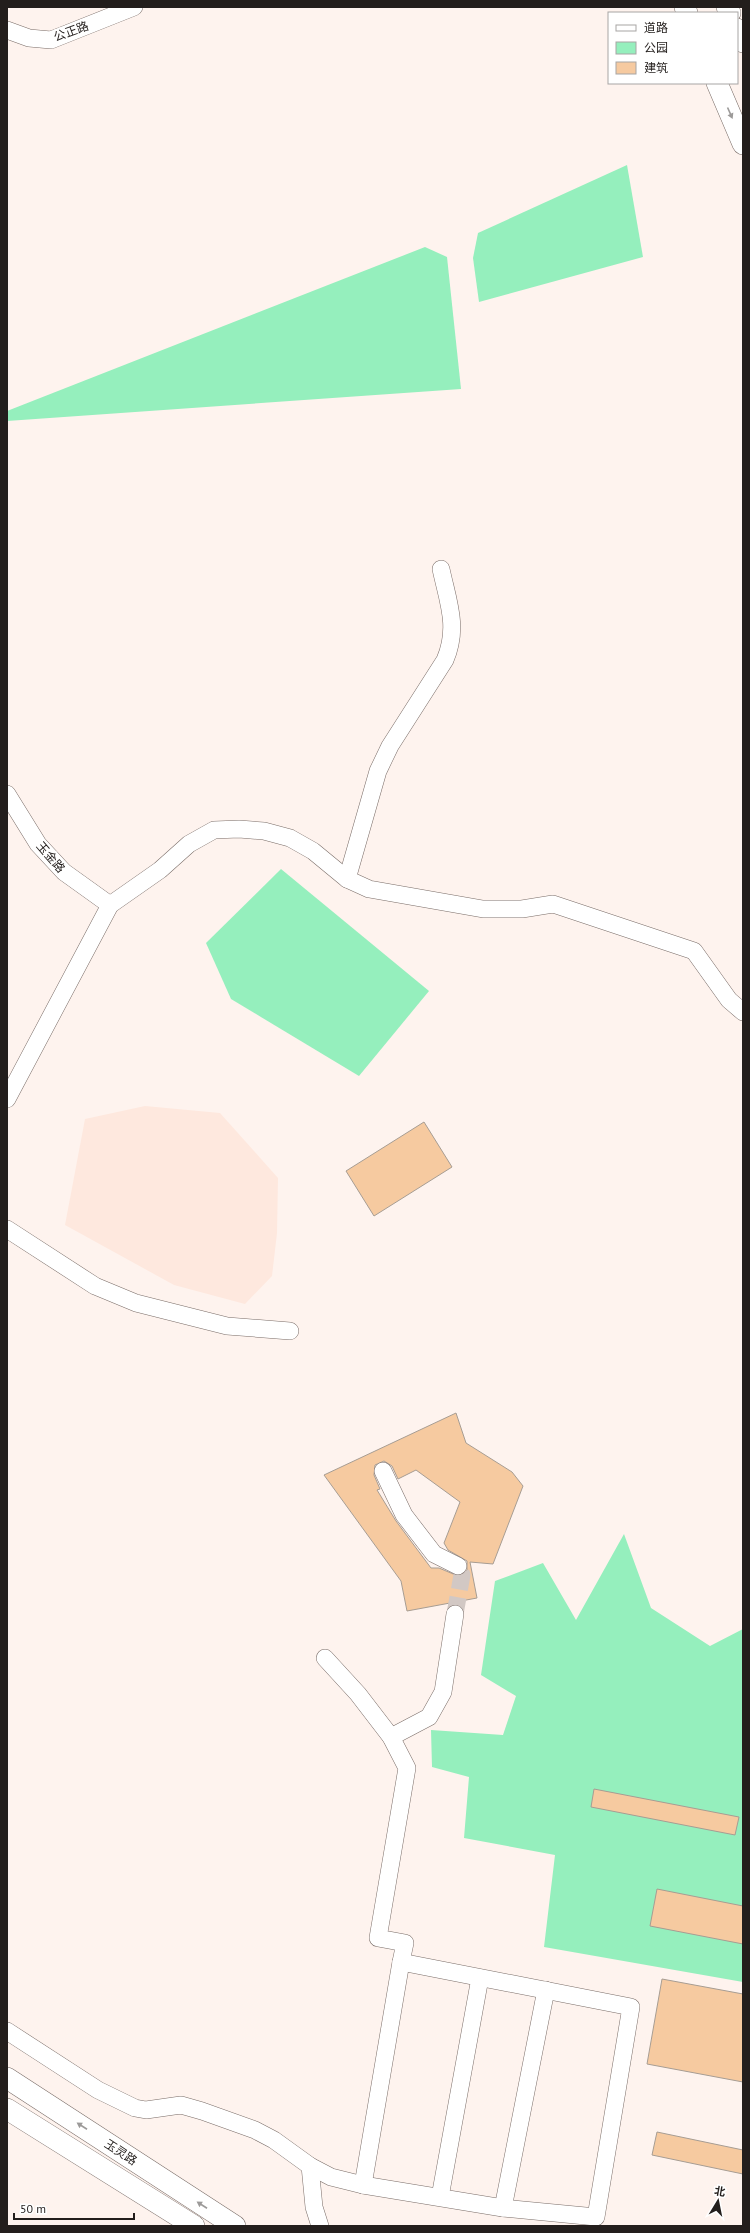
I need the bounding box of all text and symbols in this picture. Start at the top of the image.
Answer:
legend [608,12,738,84]
street label: 公正路 [52,18,90,44]
text: 道路 [644,20,668,35]
text: 公园 [644,40,668,55]
text: 建筑 [644,60,668,75]
one-way arrow [727,108,733,119]
street label: 玉金路 [34,838,68,876]
one-way arrow [77,2122,87,2130]
street label: 玉灵路 [102,2136,140,2168]
north arrow [698,2181,738,2221]
text: 北 [713,2183,726,2199]
scale bar [14,2195,134,2221]
text: 50 m [20,2201,46,2216]
one-way arrow [197,2201,208,2208]

